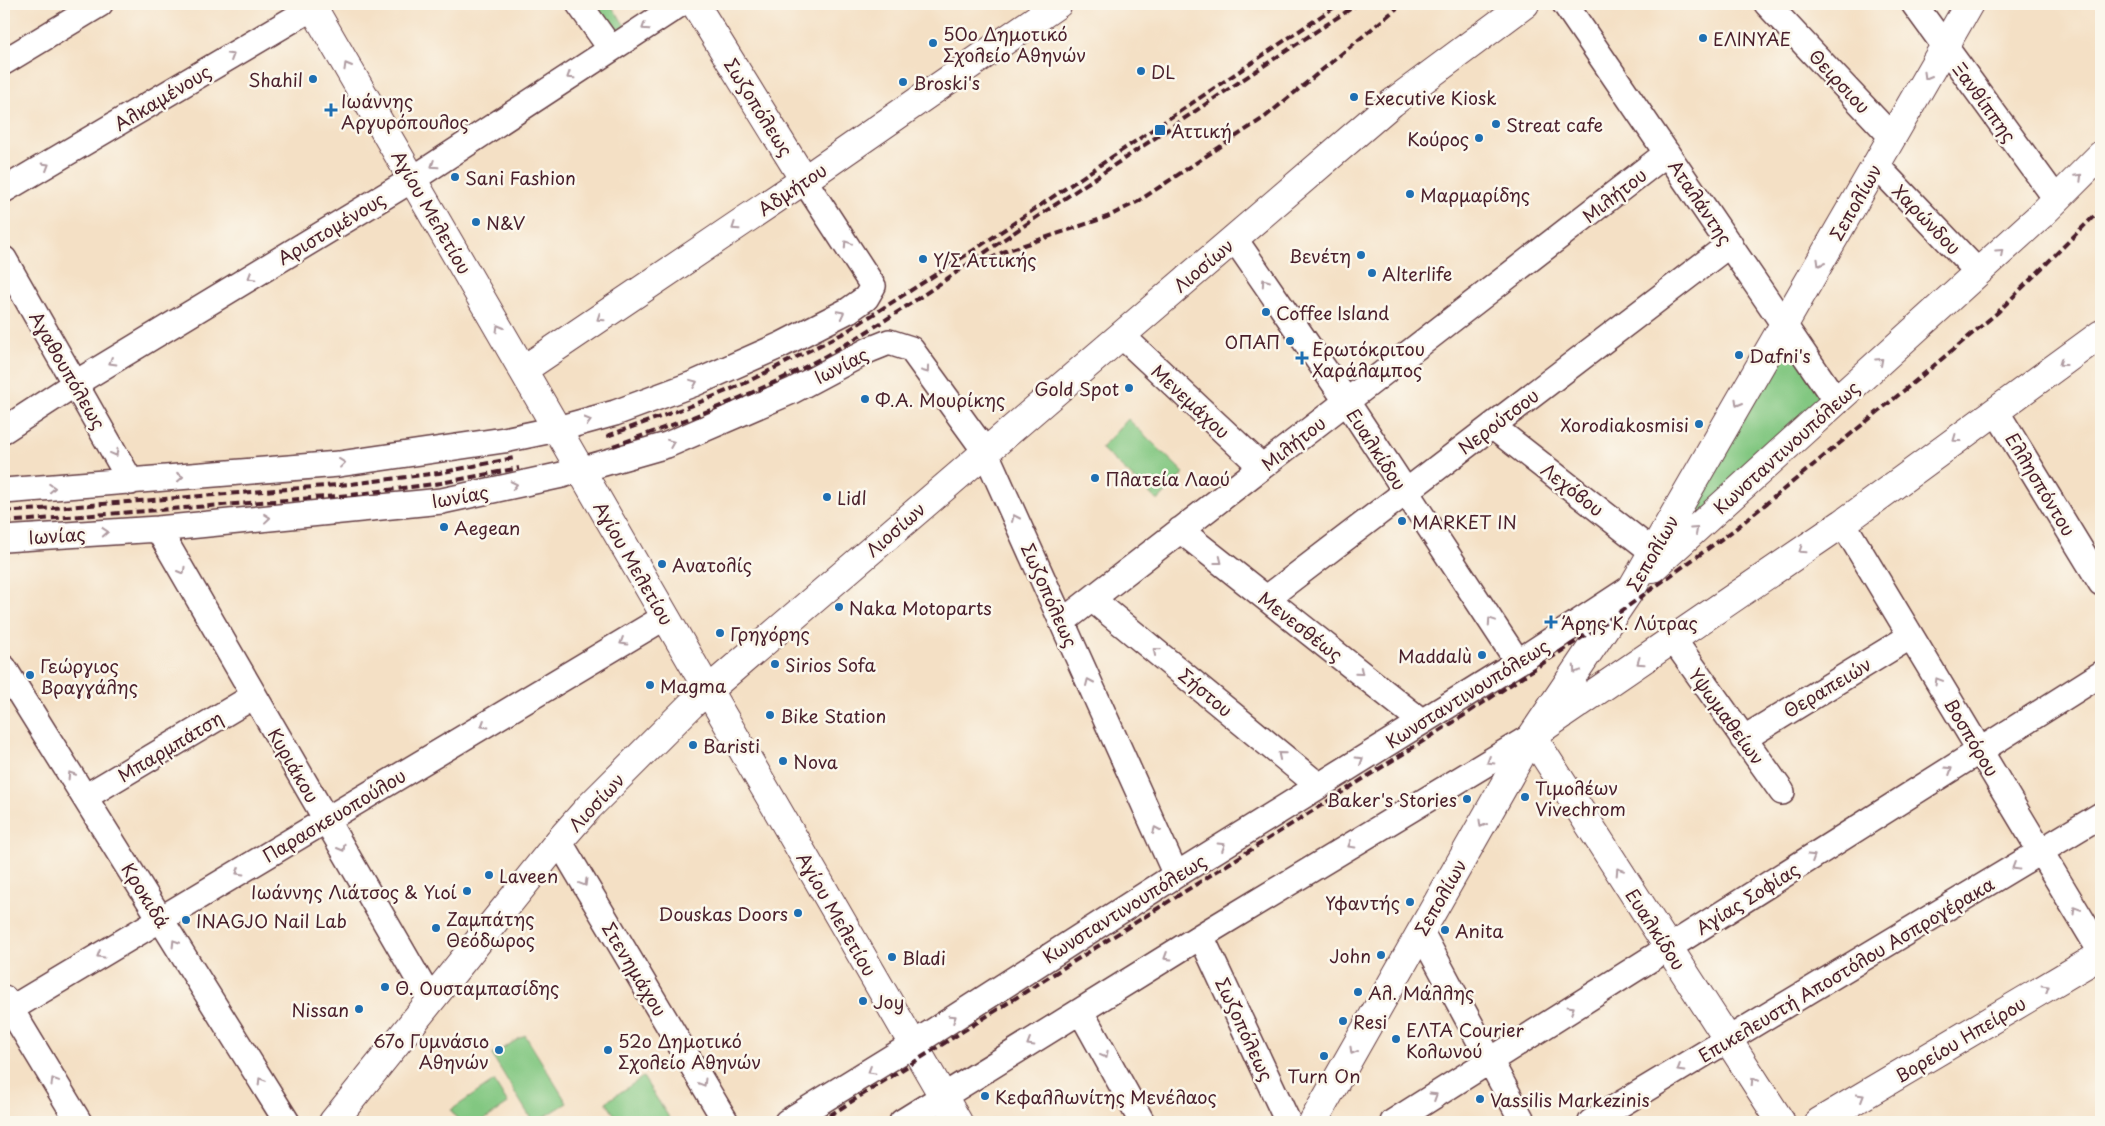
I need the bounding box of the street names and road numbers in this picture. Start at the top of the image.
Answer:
street label: Θειρσιου [1803,43,1877,119]
street label: Σωζοπόλεως [718,53,800,161]
street label: Ξανθίππης [1947,56,2023,148]
street label: Αλκαμένους [109,57,215,137]
street label: Αγίου Μελετίου [386,145,478,279]
street label: Αταλάντης [1663,154,1739,250]
street label: Αδμήτου [752,156,832,222]
street label: Σεπολίων [1822,159,1888,245]
street label: Μιλήτου [1576,161,1652,229]
street label: Χαρώνδου [1886,178,1968,260]
street label: Αριστομένους [272,185,390,271]
street label: Λιοσίων [1167,232,1239,298]
street label: Αγαθουπόλεως [23,306,113,434]
street label: Ιωνίας [809,340,873,390]
street label: Μενεμάχου [1146,358,1236,444]
street label: Κωνσταντινουπόλεως [1707,374,1865,520]
street label: Νερούτσου [1452,382,1544,460]
street label: Ευαλκίδου [1340,403,1414,495]
street label: Μιλήτου [1255,409,1331,477]
street label: Ελλησπόντου [1999,427,2083,541]
street label: Λεχόβου [1536,456,1610,522]
street label: Ιωνίας [430,478,490,514]
street label: Λιοσίων [859,495,931,563]
street label: Αγίου Μελετίου [588,496,680,630]
street label: Σεπολίων [1619,510,1685,596]
street label: Ιωνίας [28,520,86,550]
street label: Σωζοπόλεως [1015,539,1085,651]
street label: Μενεσθέως [1253,584,1349,668]
street label: Κωνσταντινουπόλεως [1380,632,1554,754]
street label: Θεραπειών [1778,650,1876,724]
street label: Σήστου [1173,661,1239,723]
street label: Υψωμαθείων [1683,662,1771,770]
street label: Βοσπόρου [1938,693,2006,781]
street label: Μπαρμπάτση [112,704,228,788]
street label: Κυριάκου [262,723,326,807]
street label: Παρασκευοπούλου [257,761,411,869]
street label: Λιοσίων [562,767,630,837]
street label: Αγίου Μελετίου [791,847,883,981]
street label: Κωνσταντινουπόλεως [1037,847,1211,969]
street label: Σεπολίων [1407,854,1473,940]
street label: Αγίας Σοφίας [1690,855,1804,941]
street label: Κροκιδά [115,857,177,933]
street label: Επικελευστή Αποστόλου Ασπρογέρακα [1693,869,1999,1068]
street label: Ευαλκίδου [1619,883,1693,975]
street label: Στενημάχου [596,917,674,1021]
street label: Σωζοπόλεως [1209,973,1281,1085]
street label: Βορείου Ηπείρου [1889,989,2031,1089]

